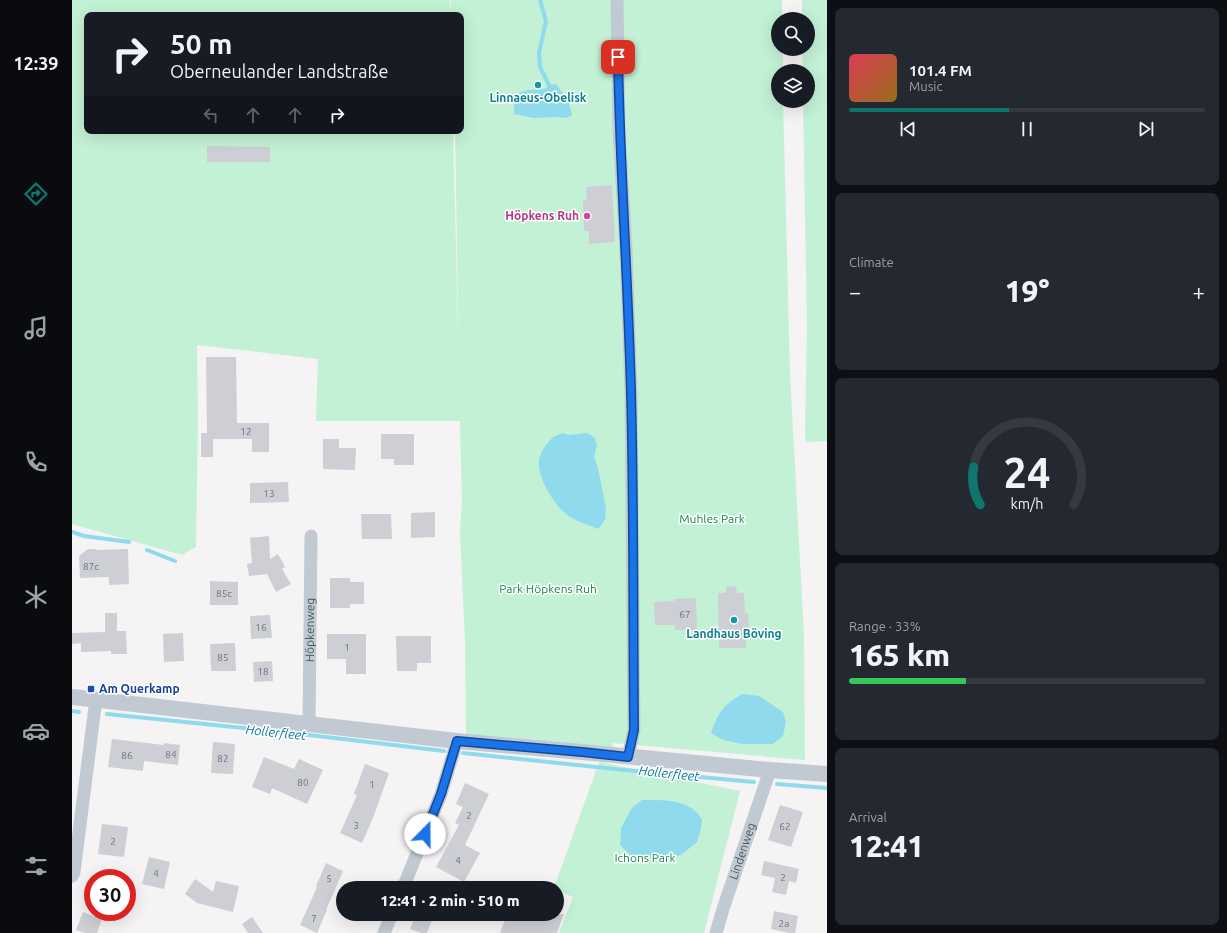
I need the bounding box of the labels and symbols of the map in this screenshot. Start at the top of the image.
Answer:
pin [601,40,635,74]
marker: Linnaeus-Obelisk [533,80,543,90]
place label: Linnaeus-Obelisk [489,91,587,104]
place label: Höpkens Ruh [505,209,579,222]
marker: Höpkens Ruh [582,211,592,221]
house number: 12 [240,426,252,437]
house number: 13 [263,488,275,499]
park label: Muhles Park [679,512,745,525]
house number: 87c [83,561,99,572]
park label: Park Höpkens Ruh [499,582,597,595]
house number: 85c [216,588,232,599]
street label: Höpkenweg [303,598,316,662]
house number: 67 [679,609,691,620]
marker: Landhaus Böving [729,615,739,625]
house number: 16 [255,622,267,633]
place label: Landhaus Böving [686,627,782,640]
house number: 1 [344,642,350,653]
house number: 85 [217,652,229,663]
house number: 18 [257,666,269,677]
place label: Am Querkamp [99,682,180,695]
marker: Am Querkamp [86,684,96,694]
water label: Hollerfleet [245,722,308,743]
house number: 84 [165,749,177,760]
house number: 86 [121,750,133,761]
house number: 82 [217,753,229,764]
water label: Hollerfleet [638,763,701,784]
house number: 80 [297,777,309,788]
house number: 1 [369,779,375,790]
house number: 2 [466,810,472,821]
position arrow [404,813,446,855]
house number: 3 [353,820,359,831]
street label: Lindenweg [726,821,758,881]
house number: 62 [779,821,791,832]
house number: 2 [110,836,116,847]
park label: Ichons Park [614,851,676,864]
house number: 4 [455,855,461,866]
house number: 4 [153,868,159,879]
speed limit sign: 30 [84,869,136,921]
house number: 2 [780,872,786,883]
house number: 5 [326,873,332,884]
house number: 7 [311,913,317,924]
house number: 2a [779,918,789,929]

